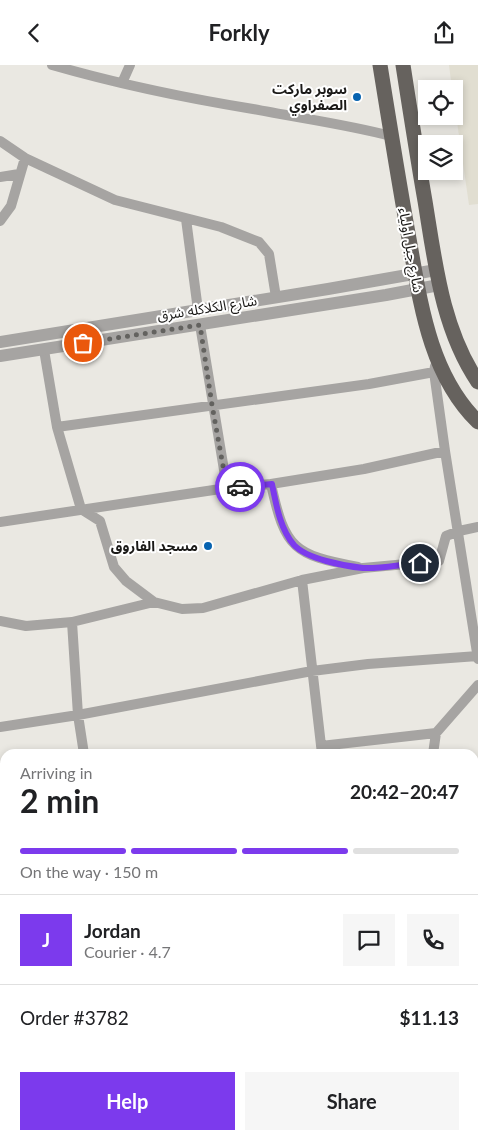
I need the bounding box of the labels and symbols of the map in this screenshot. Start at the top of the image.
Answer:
place label: سوبر ماركت الصفراوي [272,80,347,116]
marker: سوبر ماركت الصفراوي [351,91,363,103]
street label: شارع جبل اولياء [393,206,427,294]
street label: شارع الكلاكله شرق [156,291,258,327]
pin [62,322,104,364]
courier [215,462,265,512]
place label: مسجد الفاروق [111,537,198,555]
marker: مسجد الفاروق [202,540,214,552]
pin [399,542,441,584]

